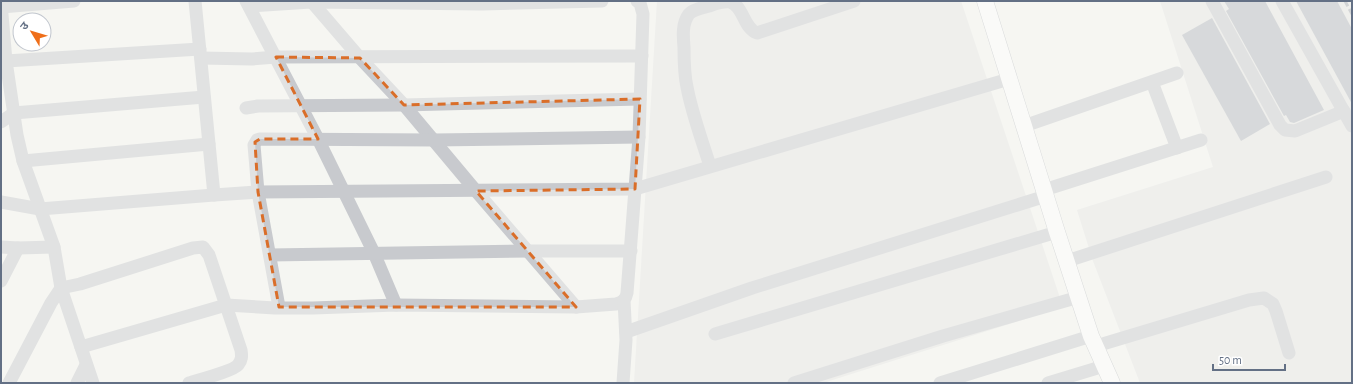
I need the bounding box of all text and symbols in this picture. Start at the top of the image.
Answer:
north arrow [12,12,52,52]
text: उ [18,20,31,32]
scale bar [1213,346,1285,372]
text: 50 m [1219,354,1242,366]

